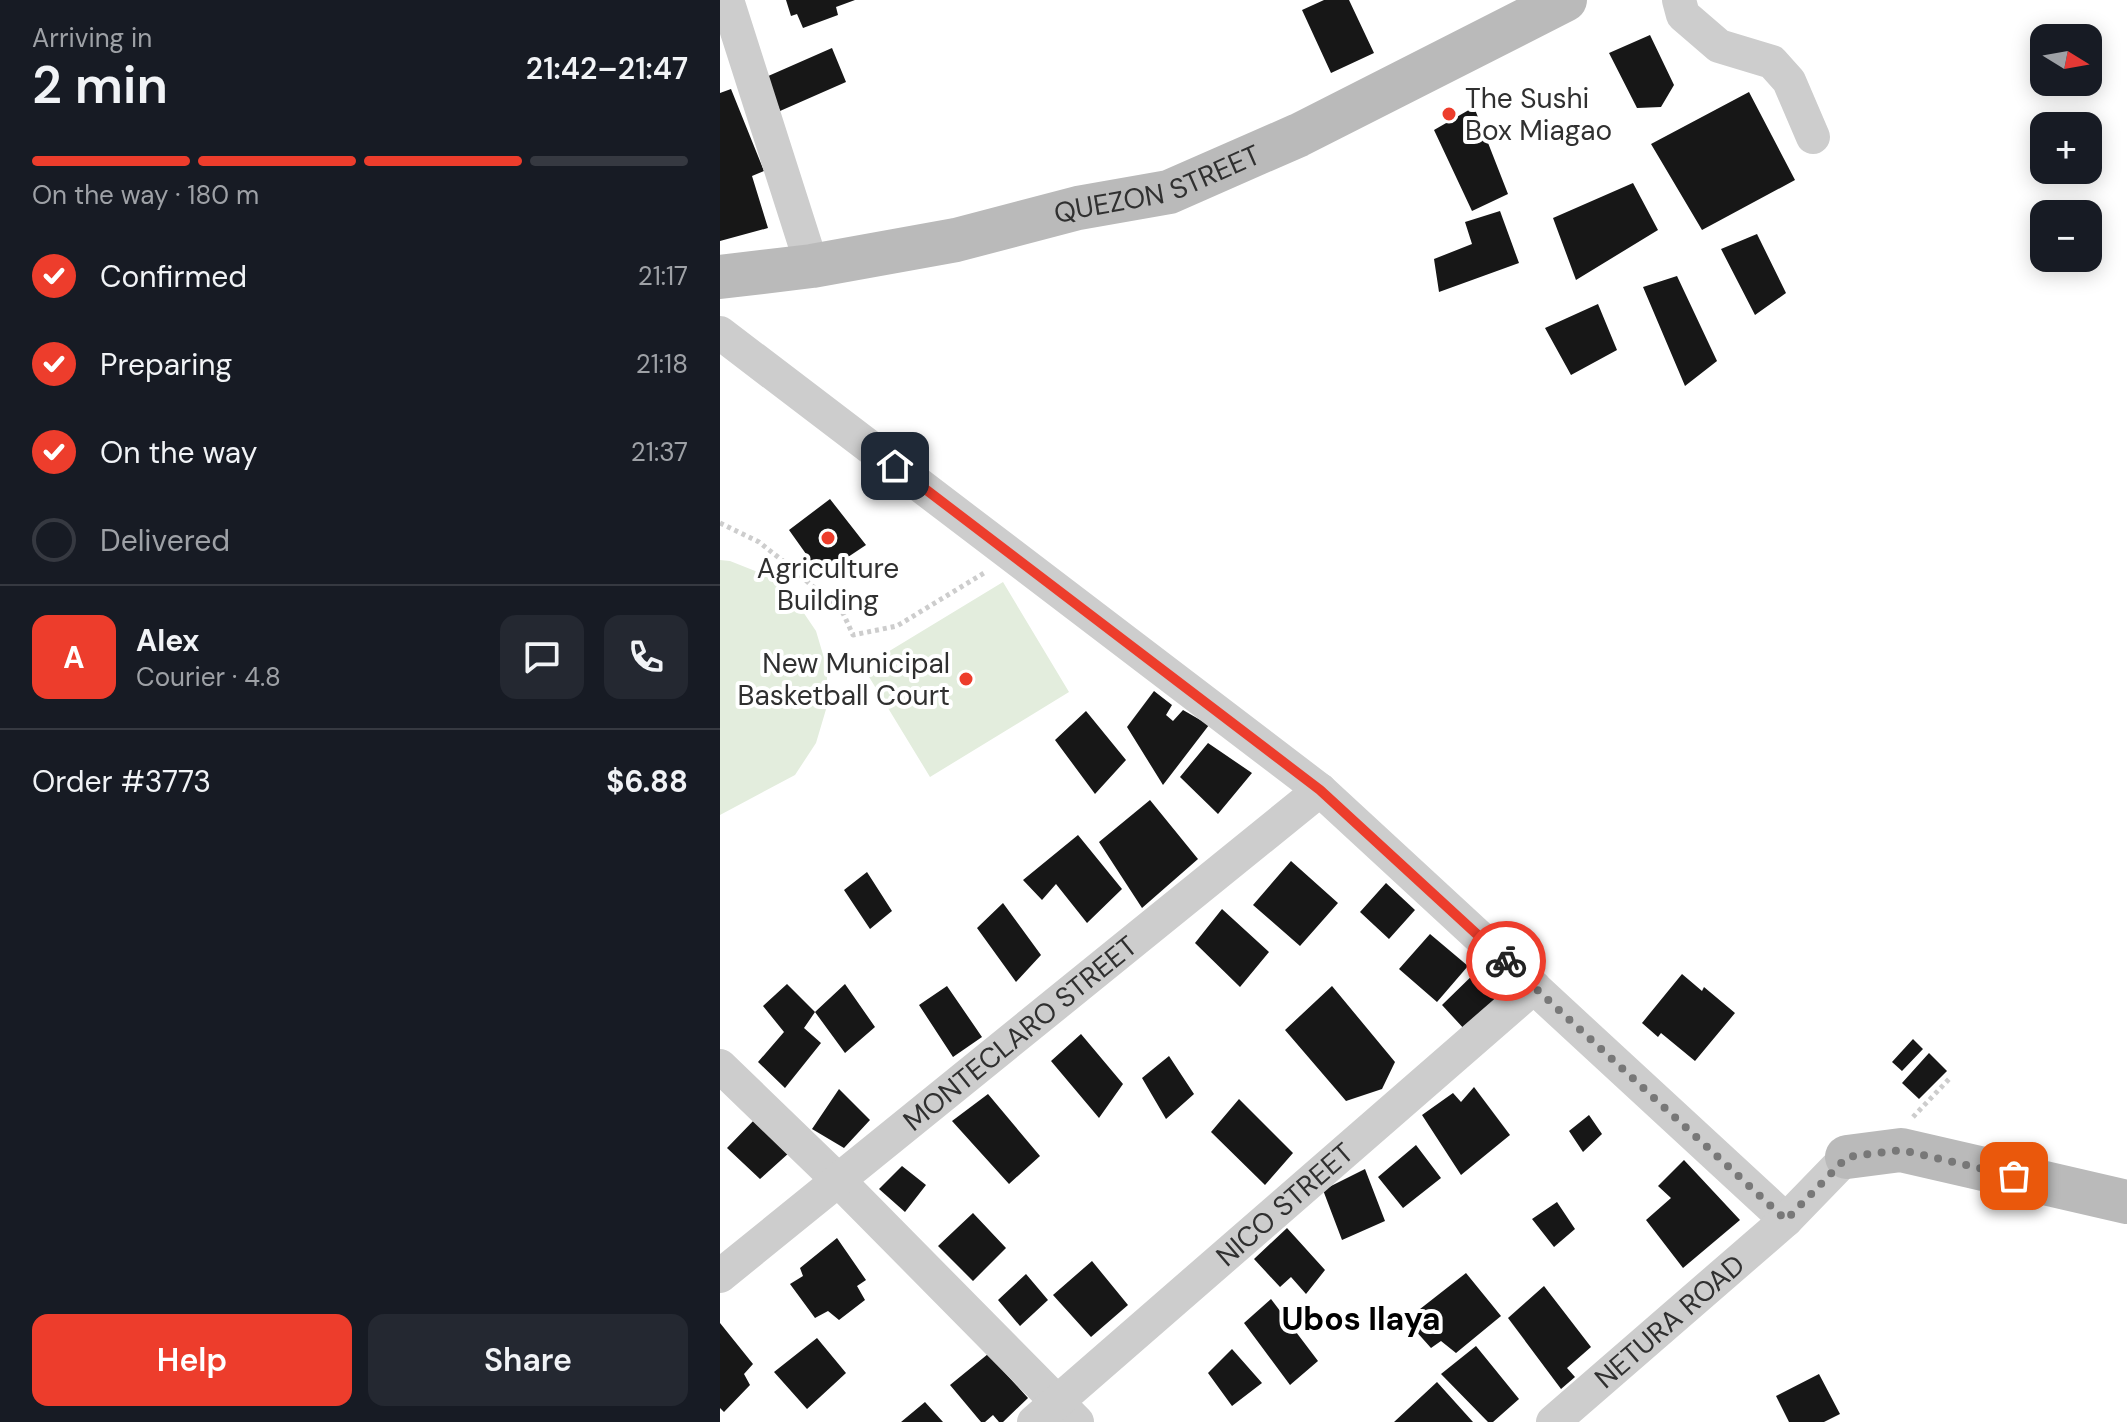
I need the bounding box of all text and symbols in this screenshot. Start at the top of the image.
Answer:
text: Arriving in [32,21,152,55]
north arrow [2030,24,2102,96]
map controls [2030,24,2102,272]
text: 21:42–21:47 [526,49,688,88]
text: 2 min [32,51,168,119]
place label: The Sushi Box Miagao [1465,80,1612,149]
marker: The Sushi Box Miagao [1440,105,1458,123]
button: + [2030,112,2102,184]
street label: QUEZON STREET [1050,136,1266,232]
text: On the way · 180 m [32,178,259,212]
button: − [2030,200,2102,272]
icon: check [32,254,76,298]
text: Confirmed [100,257,247,296]
text: 21:17 [638,259,688,293]
icon: check [32,342,76,386]
text: Preparing [100,345,232,384]
text: 21:18 [636,347,688,381]
icon: check [32,430,76,474]
pin [861,432,929,500]
text: On the way [100,433,257,472]
text: 21:37 [631,435,688,469]
icon: home [873,444,917,488]
text: Delivered [100,521,230,560]
marker: Agriculture Building [819,529,837,547]
place label: Agriculture Building [757,550,899,619]
button: chat [500,615,584,699]
button: phone [604,615,688,699]
text: Alex [136,621,199,660]
text: A [63,638,85,677]
place label: New Municipal Basketball Court [738,645,950,714]
text: Courier · 4.8 [136,660,281,694]
marker: New Municipal Basketball Court [957,670,975,688]
text: Order #3773 [32,762,211,801]
text: $6.88 [606,762,688,801]
courier [1466,921,1546,1001]
street label: MONTECLARO STREET [895,927,1145,1139]
icon: bike [1484,939,1528,983]
street label: NICO STREET [1208,1134,1361,1274]
pin [1980,1142,2048,1210]
icon: bag [1992,1154,2036,1198]
street label: NETURA ROAD [1587,1246,1752,1396]
district label: Ubos Ilaya [1281,1298,1441,1340]
button: Help [32,1314,352,1406]
button: Share [368,1314,688,1406]

